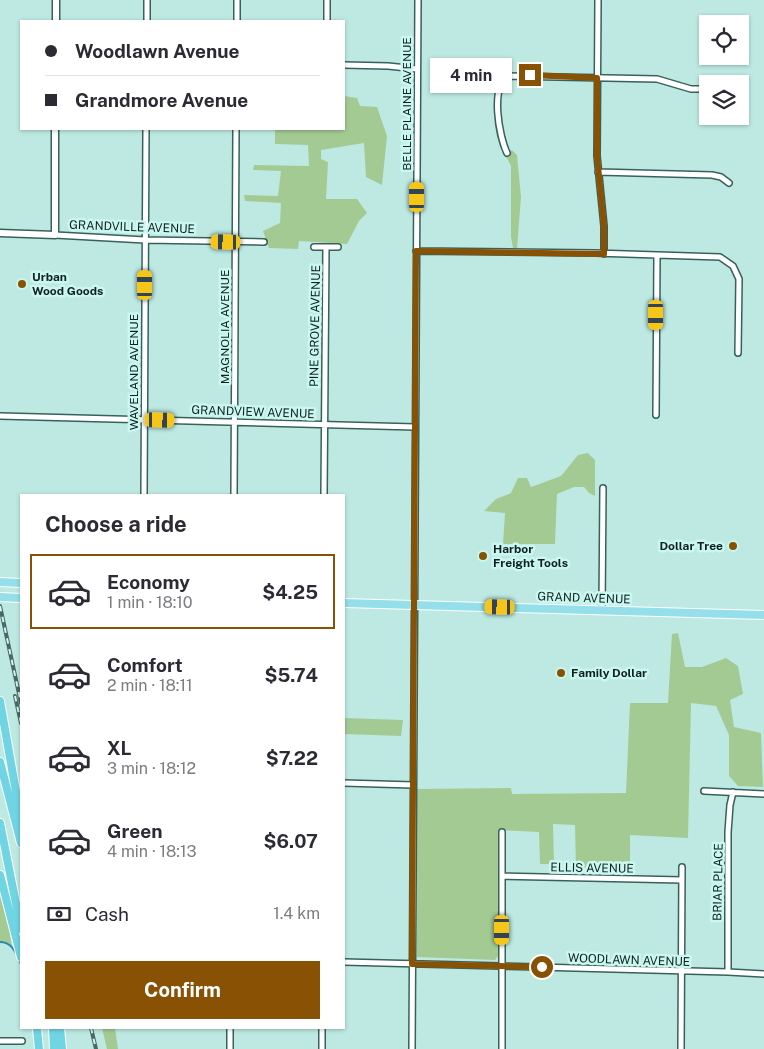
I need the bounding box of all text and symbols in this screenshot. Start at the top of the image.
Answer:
map controls [699,15,749,125]
button: locate [699,15,749,65]
street label: BELLE PLAINE AVENUE [400,37,414,171]
text: Woodlawn Avenue [75,40,239,62]
callout: 4 min [430,58,512,92]
route end [519,64,541,86]
text: 4 min [450,66,492,85]
button: layers [699,75,749,125]
text: Grandmore Avenue [75,89,248,111]
car [409,182,424,212]
street label: GRANDVILLE AVENUE [69,218,195,236]
car [210,234,241,250]
street label: PINE GROVE AVENUE [307,265,323,387]
place label: Urban Wood Goods [32,270,103,298]
car [137,270,152,300]
street label: MAGNOLIA AVENUE [218,270,232,384]
marker: Urban Wood Goods [16,278,28,290]
car [648,300,663,330]
street label: WAVELAND AVENUE [127,314,141,430]
street label: GRANDVIEW AVENUE [191,403,315,421]
car [144,412,175,428]
text: Choose a ride [45,511,187,537]
place label: Dollar Tree [659,539,723,553]
marker: Dollar Tree [727,540,739,552]
place label: Harbor Freight Tools [493,542,568,570]
marker: Harbor Freight Tools [477,550,489,562]
icon: car [47,569,92,614]
text: Economy [107,571,190,593]
text: $4.25 [262,581,318,603]
street label: GRAND AVENUE [537,589,631,607]
text: 1 min · 18:10 [107,593,193,612]
car [484,599,515,615]
icon: car [47,652,92,697]
text: Comfort [107,654,183,676]
text: $5.74 [265,664,318,686]
place label: Family Dollar [571,666,647,680]
marker: Family Dollar [555,667,567,679]
text: 2 min · 18:11 [107,676,192,695]
icon: car [47,735,92,780]
text: XL [107,737,132,759]
text: $7.22 [266,747,318,769]
text: 3 min · 18:12 [107,759,196,778]
icon: car [47,818,92,863]
text: Green [107,820,162,842]
text: $6.07 [264,830,318,852]
text: 4 min · 18:13 [107,842,197,861]
street label: BRIAR PLACE [710,843,726,921]
street label: ELLIS AVENUE [550,860,634,876]
icon: cash [45,900,73,928]
text: Cash [85,903,129,925]
text: 1.4 km [273,904,320,923]
car [494,915,509,945]
street label: WOODLAWN AVENUE [568,951,690,969]
route start [531,956,553,978]
button: Confirm [45,961,320,1019]

